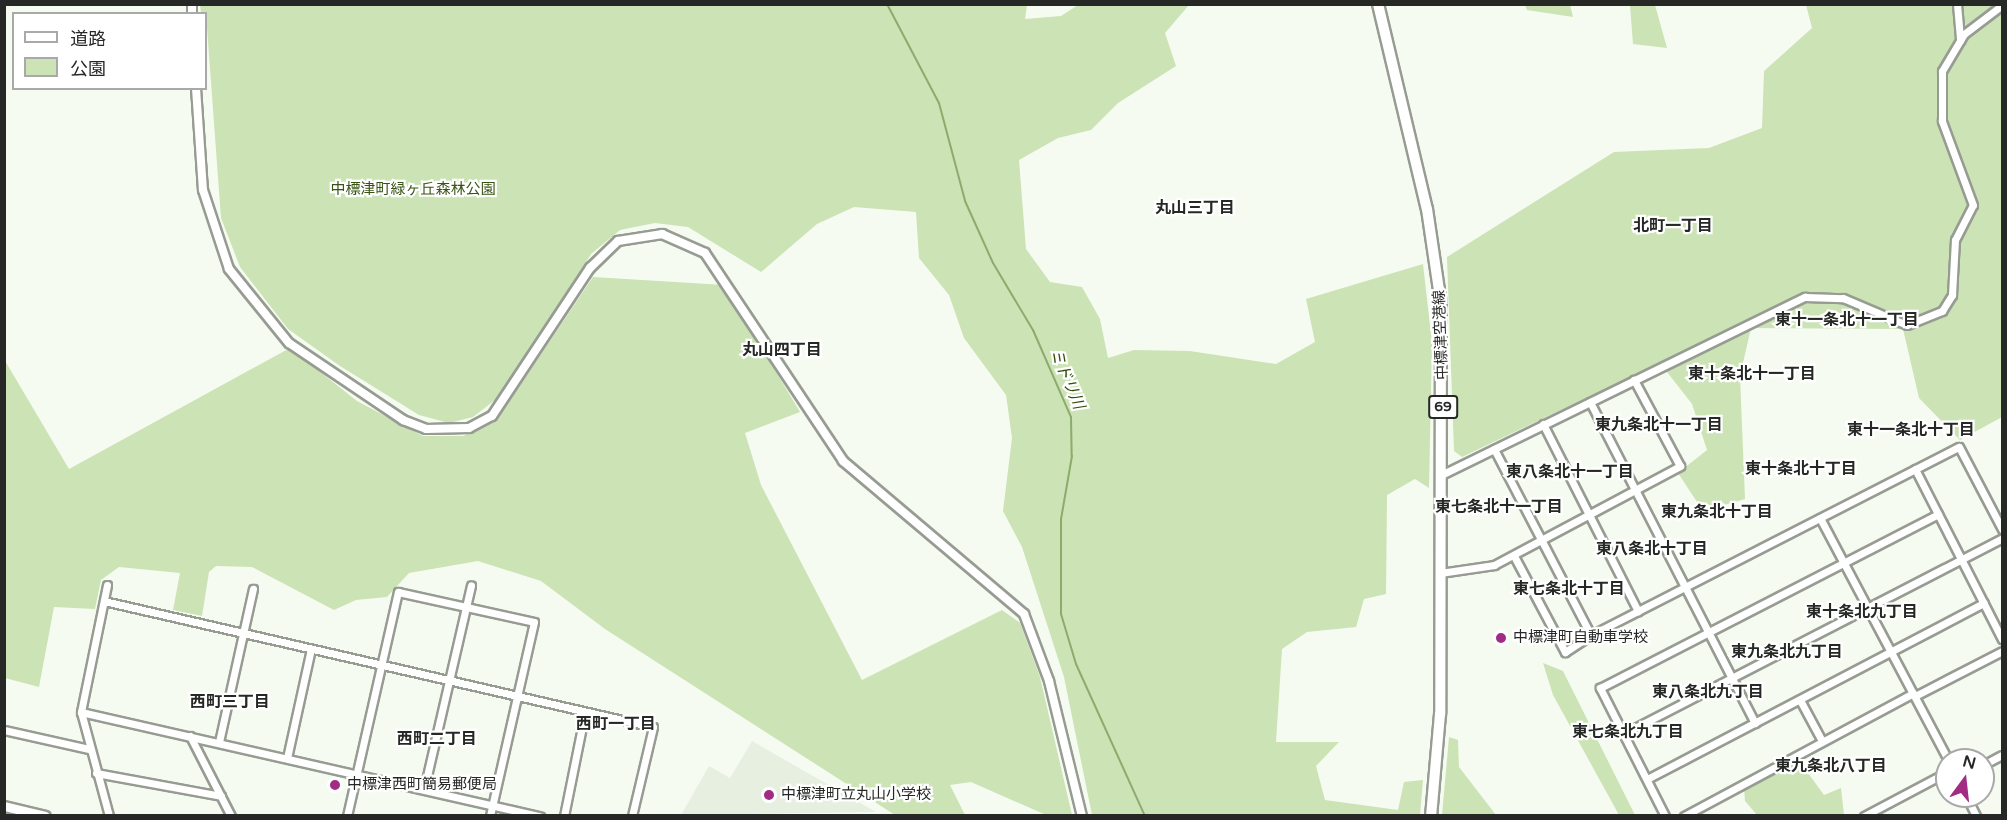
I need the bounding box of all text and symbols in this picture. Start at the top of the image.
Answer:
legend [12,12,207,90]
text: 道路 [70,28,106,50]
text: 公園 [70,58,106,80]
park label: 中標津町緑ヶ丘森林公園 [331,181,495,199]
district label: 丸山三丁目 [1155,198,1235,218]
district label: 北町一丁目 [1633,216,1713,236]
street label: 中標津空港線 [1430,290,1452,380]
district label: 東十一条北十一丁目 [1775,310,1919,330]
district label: 丸山四丁目 [742,340,822,360]
water label: ミドリ川 [1046,346,1088,412]
district label: 東十条北十一丁目 [1688,364,1816,384]
road number: 69 [1428,396,1458,418]
district label: 東九条北十一丁目 [1595,415,1723,435]
district label: 東十一条北十丁目 [1847,420,1975,440]
district label: 東十条北十丁目 [1745,459,1857,479]
district label: 東八条北十一丁目 [1506,462,1634,482]
district label: 東七条北十一丁目 [1435,497,1563,517]
district label: 東九条北十丁目 [1661,502,1773,522]
district label: 東八条北十丁目 [1596,539,1708,559]
district label: 東七条北十丁目 [1513,579,1625,599]
district label: 東十条北九丁目 [1806,602,1918,622]
place label: 中標津町自動車学校 [1513,629,1648,647]
marker: 中標津町自動車学校 [1494,631,1508,645]
district label: 東九条北九丁目 [1731,642,1843,662]
district label: 東八条北九丁目 [1652,682,1764,702]
district label: 西町三丁目 [190,692,270,712]
district label: 西町一丁目 [576,714,656,734]
district label: 東七条北九丁目 [1572,722,1684,742]
district label: 西町二丁目 [397,729,477,749]
north arrow [1935,748,1995,808]
text: N [1960,751,1978,774]
district label: 東九条北八丁目 [1775,756,1887,776]
place label: 中標津西町簡易郵便局 [347,776,497,794]
marker: 中標津西町簡易郵便局 [328,778,342,792]
place label: 中標津町立丸山小学校 [781,786,931,804]
marker: 中標津町立丸山小学校 [762,788,776,802]

